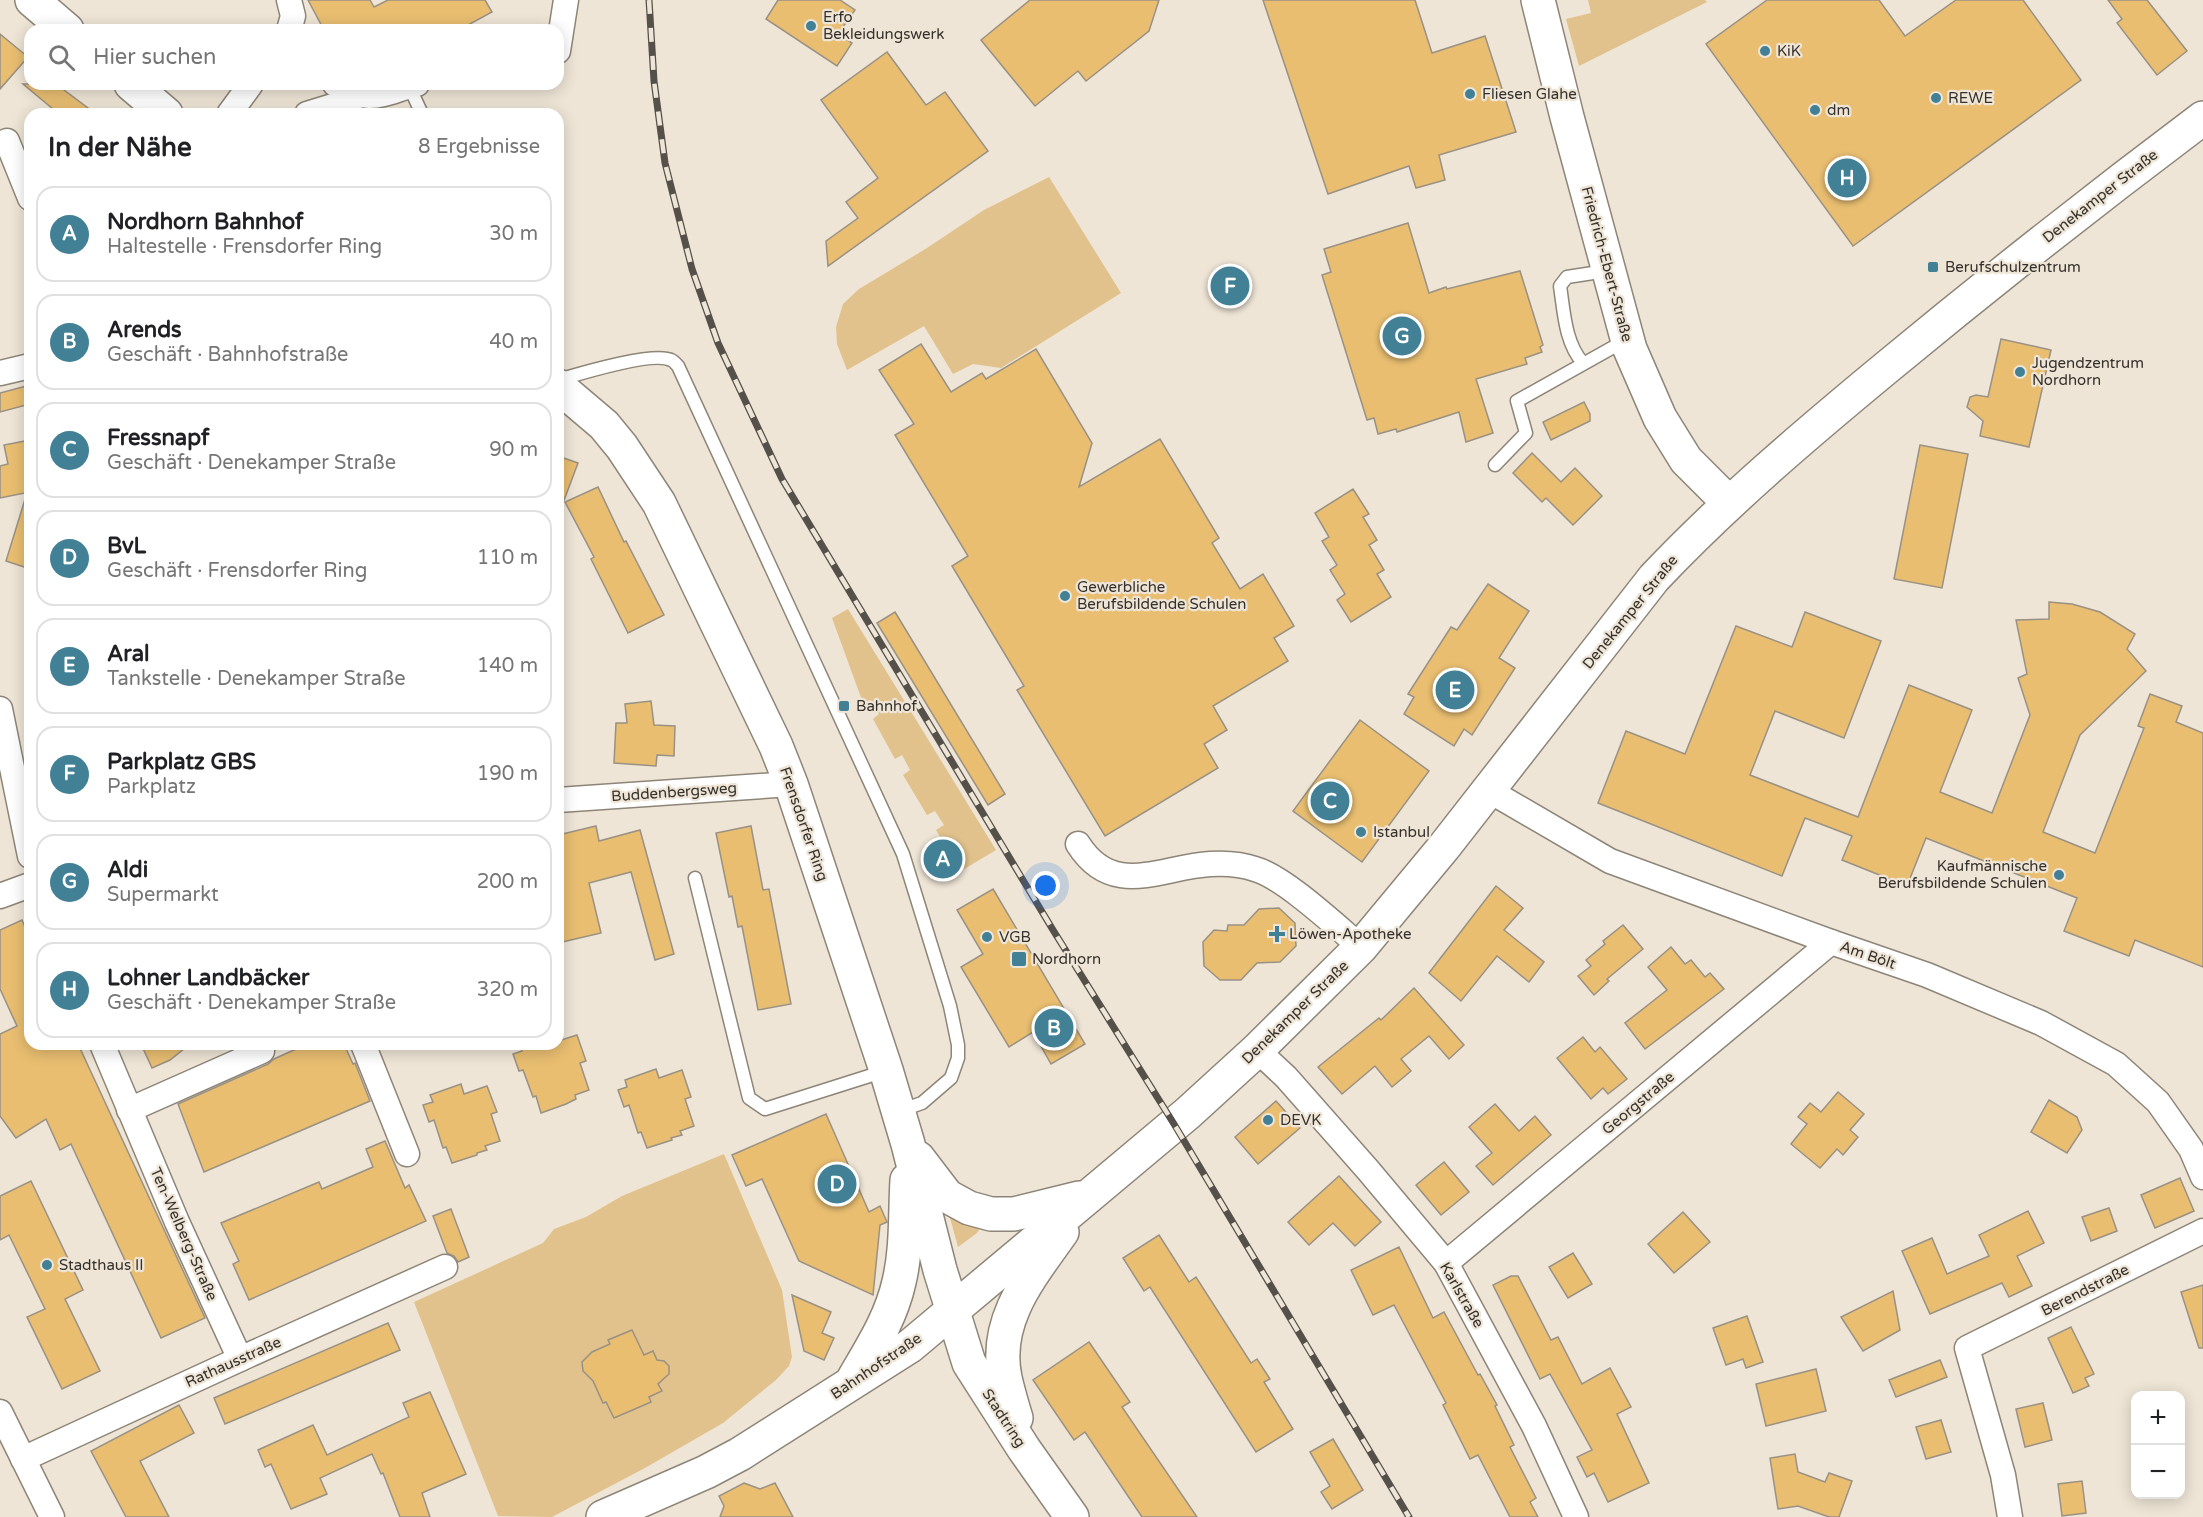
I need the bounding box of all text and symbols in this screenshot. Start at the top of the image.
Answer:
place label: Erfo Bekleidungswerk [823,8,944,43]
marker: Erfo Bekleidungswerk [804,19,818,33]
search box [24,24,564,90]
icon: search [45,41,78,74]
place label: KiK [1777,42,1801,60]
text: Hier suchen [93,44,216,70]
marker: KiK [1758,44,1772,58]
place label: Fliesen Glahe [1482,85,1577,103]
marker: Fliesen Glahe [1463,87,1477,101]
place label: REWE [1948,89,1993,107]
marker: REWE [1929,91,1943,105]
place label: dm [1827,101,1850,119]
marker: dm [1808,103,1822,117]
text: In der Nähe [48,132,192,163]
text: 8 Ergebnisse [418,135,540,159]
street label: Denekamper Straße [2039,145,2161,247]
pin: H [1828,156,1866,201]
street label: Friedrich-Ebert-Straße [1578,184,1636,344]
text: Nordhorn Bahnhof [107,209,304,235]
text: A [62,222,77,246]
text: 30 m [489,222,538,246]
text: Haltestelle · Frensdorfer Ring [107,235,382,259]
place label: Berufschulzentrum [1945,258,2081,276]
marker: Berufschulzentrum [1926,260,1940,274]
pin: F [1210,264,1250,308]
pin: G [1382,314,1422,358]
text: Arends [107,317,182,343]
text: B [63,330,76,354]
text: 40 m [489,330,538,354]
text: Geschäft · Bahnhofstraße [107,343,348,367]
place label: Jugendzentrum Nordhorn [2032,354,2144,389]
marker: Jugendzentrum Nordhorn [2013,365,2027,379]
text: Fressnapf [107,425,209,451]
text: C [63,438,76,462]
text: 90 m [489,438,538,462]
text: Geschäft · Denekamper Straße [107,451,396,475]
text: BvL [107,533,146,559]
text: D [62,546,77,570]
text: 110 m [477,546,538,570]
street label: Denekamper Straße [1579,551,1681,673]
text: Geschäft · Frensdorfer Ring [107,559,367,583]
place label: Gewerbliche Berufsbildende Schulen [1077,578,1246,613]
marker: Gewerbliche Berufsbildende Schulen [1058,589,1072,603]
text: Aral [107,641,150,667]
text: E [63,654,76,678]
text: 140 m [477,654,538,678]
text: Tankstelle · Denekamper Straße [107,667,405,691]
pin: E [1436,668,1474,712]
place label: Bahnhof [856,697,917,715]
marker: Bahnhof [837,699,851,713]
text: Parkplatz GBS [107,749,256,775]
text: F [63,762,76,786]
text: 190 m [477,762,538,786]
street label: Frensdorfer Ring [776,764,832,884]
text: Parkplatz [107,775,196,799]
pin: C [1310,778,1350,824]
street label: Buddenbergsweg [611,779,737,805]
place label: Istanbul [1373,823,1430,841]
marker: Istanbul [1354,825,1368,839]
pin: A [924,836,962,882]
text: Aldi [107,857,148,883]
place label: Kaufmännische Berufsbildende Schulen [1878,857,2047,892]
marker: Kaufmännische Berufsbildende Schulen [2052,868,2066,882]
text: G [62,870,77,894]
text: 200 m [477,870,538,894]
your location [1031,871,1060,900]
text: Supermarkt [107,883,219,907]
place label: Löwen-Apotheke [1289,925,1411,943]
marker: Löwen-Apotheke [1270,927,1284,941]
place label: VGB [999,928,1031,946]
marker: VGB [980,930,994,944]
street label: Am Bölt [1838,937,1898,973]
marker: Nordhorn [1010,950,1028,968]
place label: Nordhorn [1032,950,1101,968]
street label: Denekamper Straße [1238,956,1352,1068]
text: Lohner Landbäcker [107,965,309,991]
text: H [62,978,77,1002]
text: 320 m [477,978,538,1002]
text: Geschäft · Denekamper Straße [107,991,396,1015]
pin: B [1034,1006,1074,1050]
street label: Georgstraße [1598,1068,1678,1138]
place label: DEVK [1280,1111,1321,1129]
marker: DEVK [1261,1113,1275,1127]
pin: D [818,1162,856,1206]
street label: Ten-Welberg-Straße [147,1165,221,1303]
place label: Stadthaus II [59,1256,144,1274]
marker: Stadthaus II [40,1258,54,1272]
street label: Karlstraße [1436,1259,1488,1331]
street label: Berendstraße [2038,1260,2132,1320]
street label: Bahnhofstraße [827,1329,925,1403]
street label: Rathausstraße [182,1333,284,1391]
street label: Stadtring [978,1385,1030,1451]
map controls [2131,1391,2185,1499]
button: + [2131,1391,2185,1445]
button: − [2131,1445,2185,1499]

